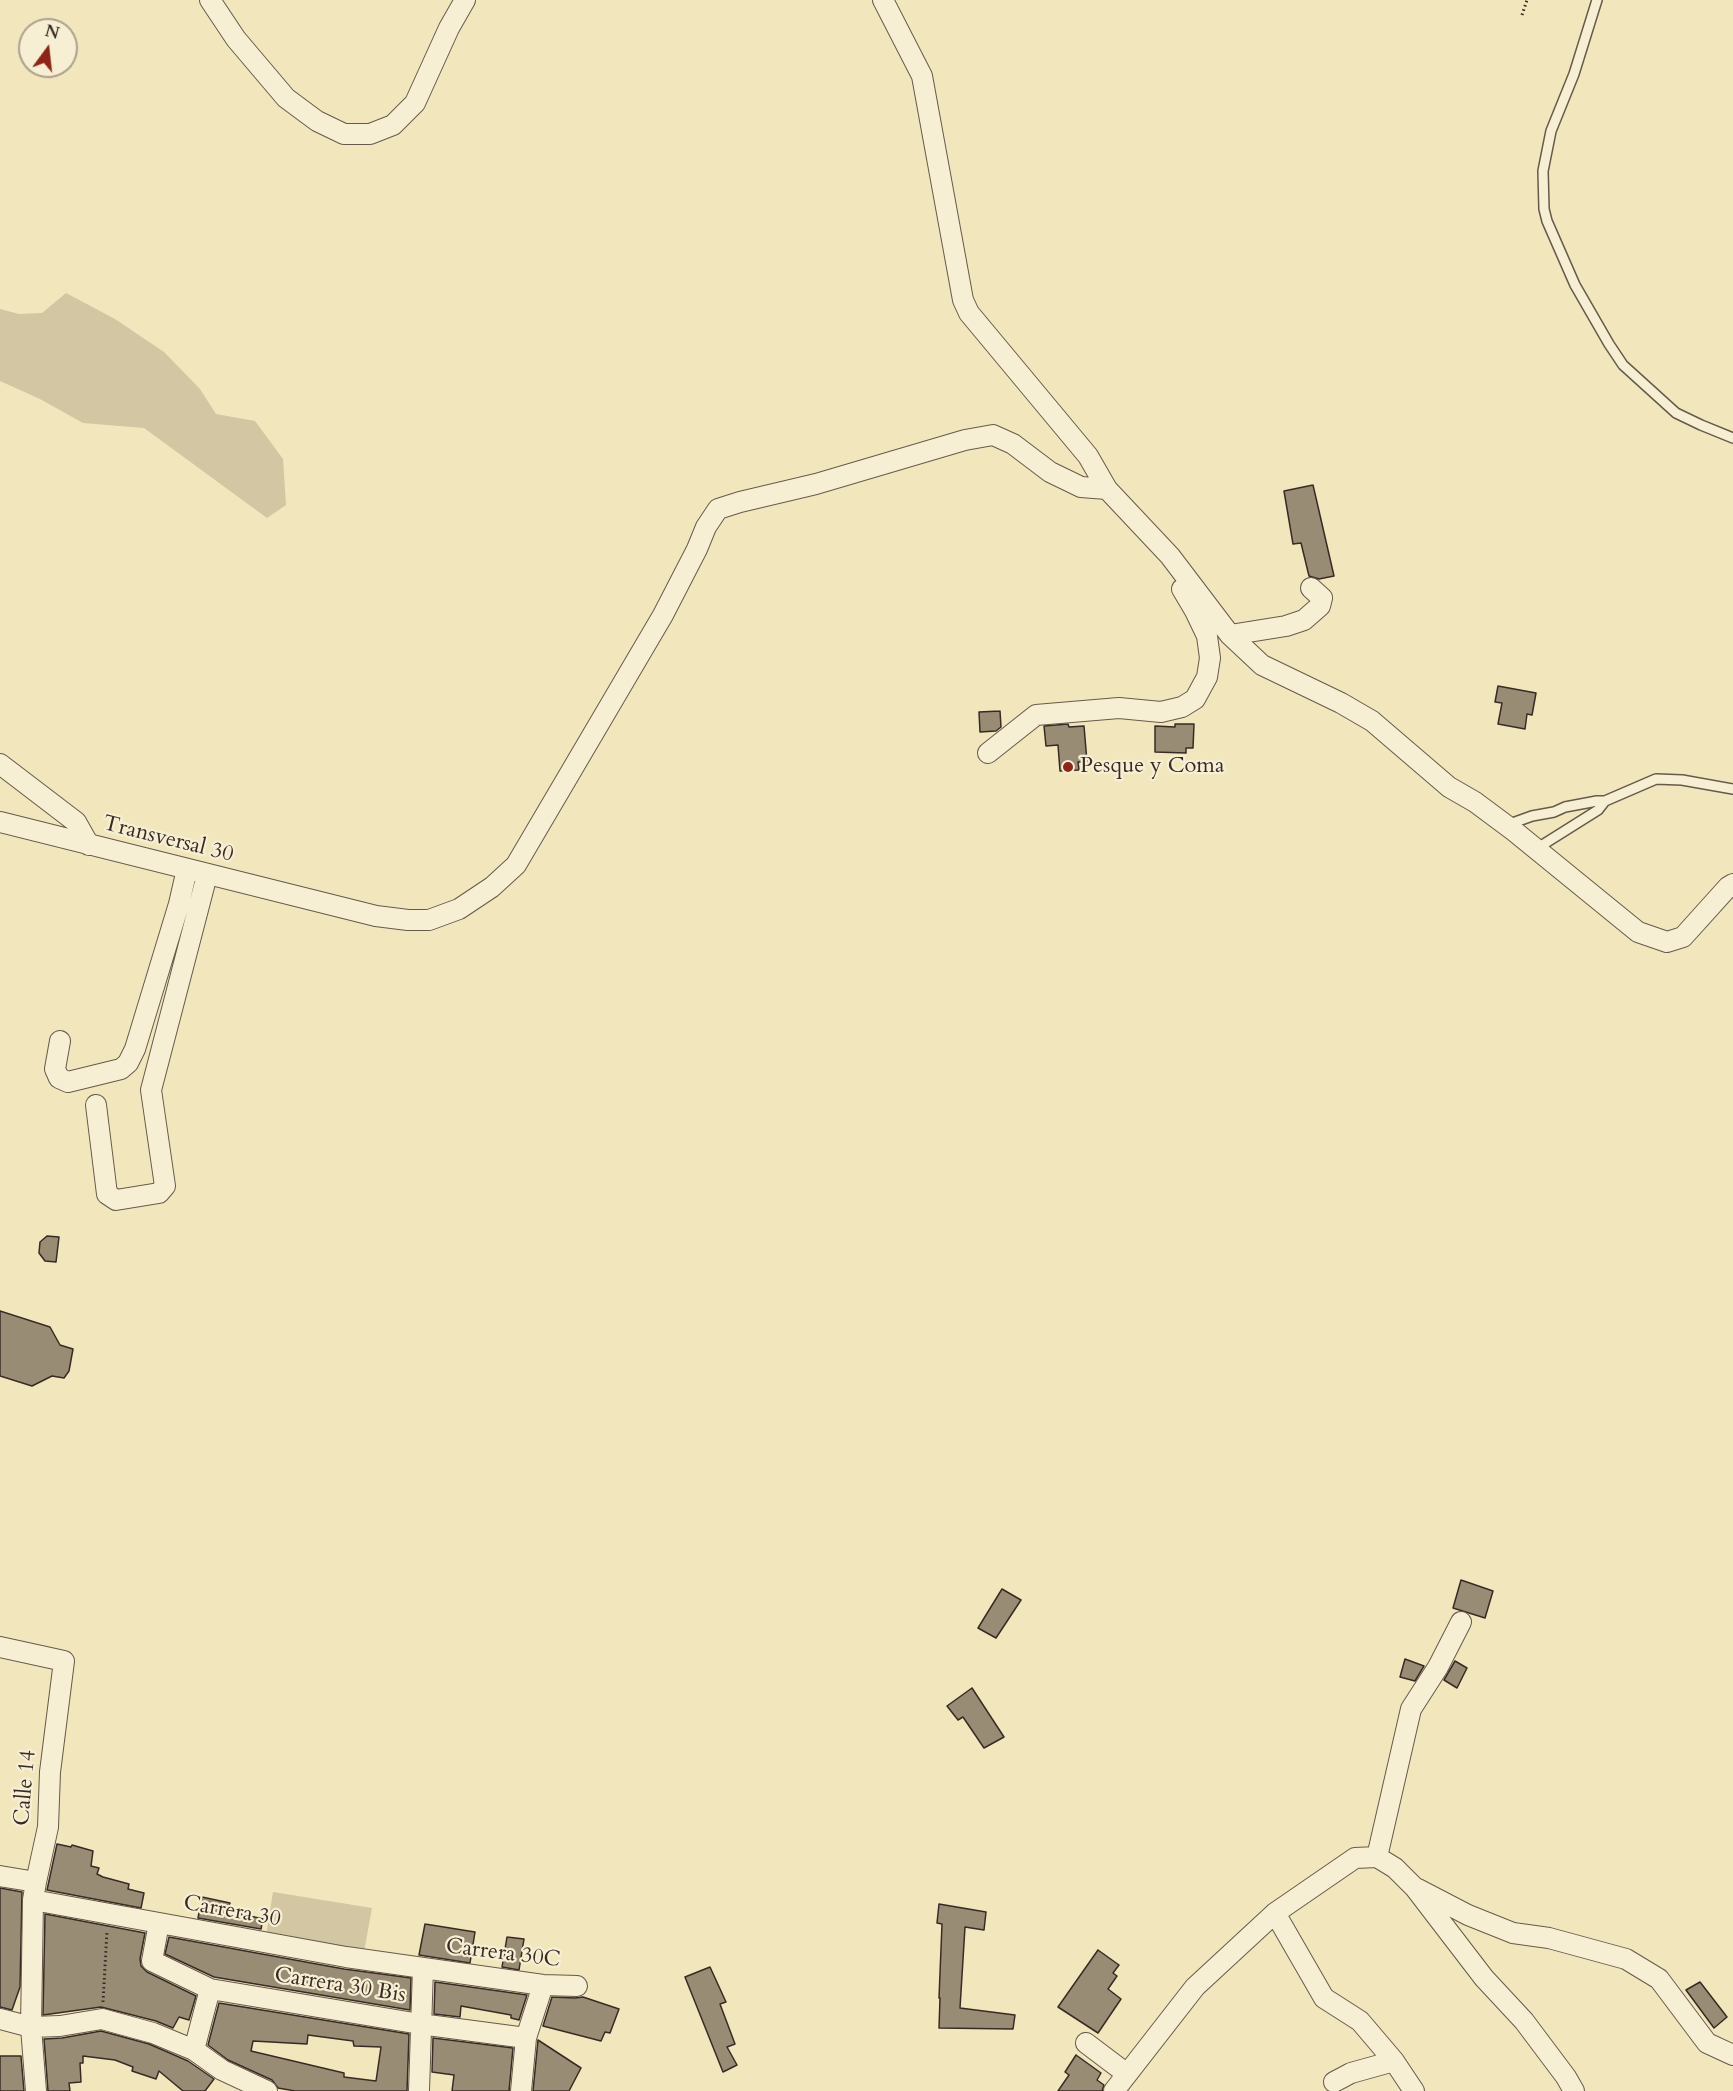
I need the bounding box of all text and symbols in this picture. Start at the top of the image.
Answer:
north arrow [18,18,78,78]
text: N [43,20,62,45]
place label: Pesque y Coma [1080,754,1224,780]
marker: Pesque y Coma [1061,760,1075,774]
street label: Transversal 30 [100,811,236,869]
street label: Calle 14 [10,1749,42,1827]
street label: Carrera 30 [181,1890,283,1934]
street label: Carrera 30C [444,1934,562,1974]
street label: Carrera 30 Bis [272,1963,408,2009]

